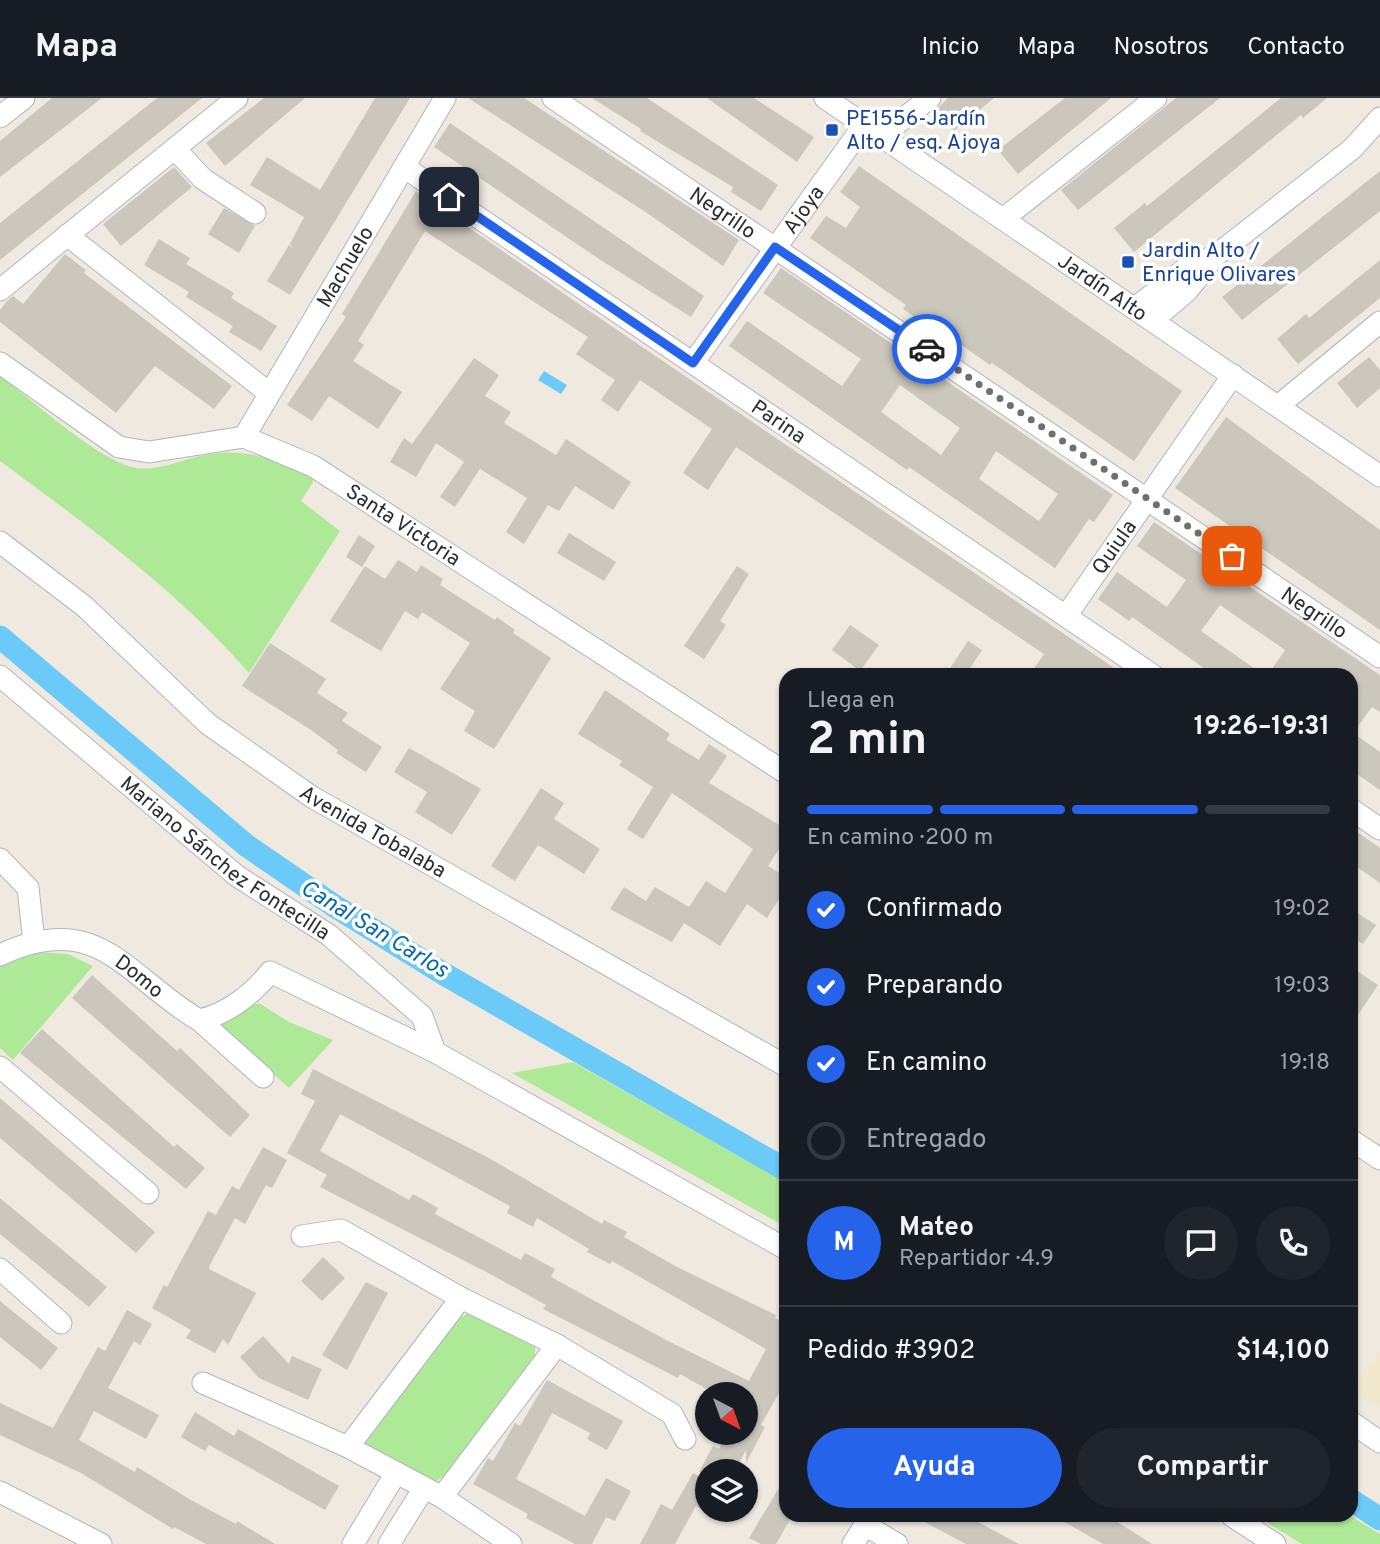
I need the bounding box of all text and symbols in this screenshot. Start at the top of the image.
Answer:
text: Mapa [35,27,118,69]
text: Inicio [922,33,979,63]
text: Mapa [1017,33,1076,63]
text: Nosotros [1114,33,1209,63]
text: Contacto [1247,33,1345,63]
place label: PE1556-Jardín Alto / esq. Ajoya [846,106,1001,157]
marker: PE1556-Jardín Alto / esq. Ajoya [824,122,840,138]
pin [419,167,479,227]
icon: home [430,178,468,216]
street label: Ajoya [778,181,831,240]
street label: Negrillo [683,182,761,246]
street label: Machuelo [312,222,381,313]
place label: Jardin Alto / Enrique Olivares [1142,238,1296,289]
street label: Jardín Alto [1052,248,1152,328]
marker: Jardin Alto / Enrique Olivares [1120,254,1136,270]
courier [892,314,962,384]
icon: car [908,330,946,368]
street label: Parina [745,394,811,451]
street label: Santa Victoria [340,479,465,573]
street label: Quiula [1087,515,1144,581]
pin [1202,526,1262,586]
icon: bag [1213,537,1251,575]
street label: Negrillo [1275,582,1352,646]
text: Llega en [807,687,895,716]
text: 19:26–19:31 [1194,711,1330,744]
text: 2 min [807,712,927,771]
street label: Mariano Sánchez Fontecilla [114,771,335,947]
street label: Avenida Tobalaba [293,780,450,885]
text: En camino · 200 m [807,824,993,853]
water label: Canal San Carlos [294,875,453,986]
icon: check [807,891,845,929]
text: Confirmado [866,893,1003,926]
text: 19:02 [1274,895,1330,924]
street label: Domo [109,949,169,1005]
icon: check [807,968,845,1006]
text: Preparando [866,970,1003,1003]
text: 19:03 [1274,972,1330,1001]
icon: check [807,1045,845,1083]
text: En camino [866,1047,987,1080]
text: 19:18 [1280,1049,1330,1078]
text: Entregado [866,1124,986,1157]
button: chat [1164,1206,1238,1280]
button: phone [1256,1206,1330,1280]
text: Mateo [899,1212,974,1245]
text: M [833,1227,855,1260]
text: Repartidor · 4.9 [899,1245,1054,1274]
text: Pedido #3902 [807,1335,975,1368]
text: $14,100 [1236,1335,1330,1368]
north arrow [695,1382,758,1446]
map controls [695,1382,758,1522]
button: Ayuda [807,1428,1062,1508]
button: Compartir [1076,1428,1330,1508]
button: layers [695,1459,758,1522]

